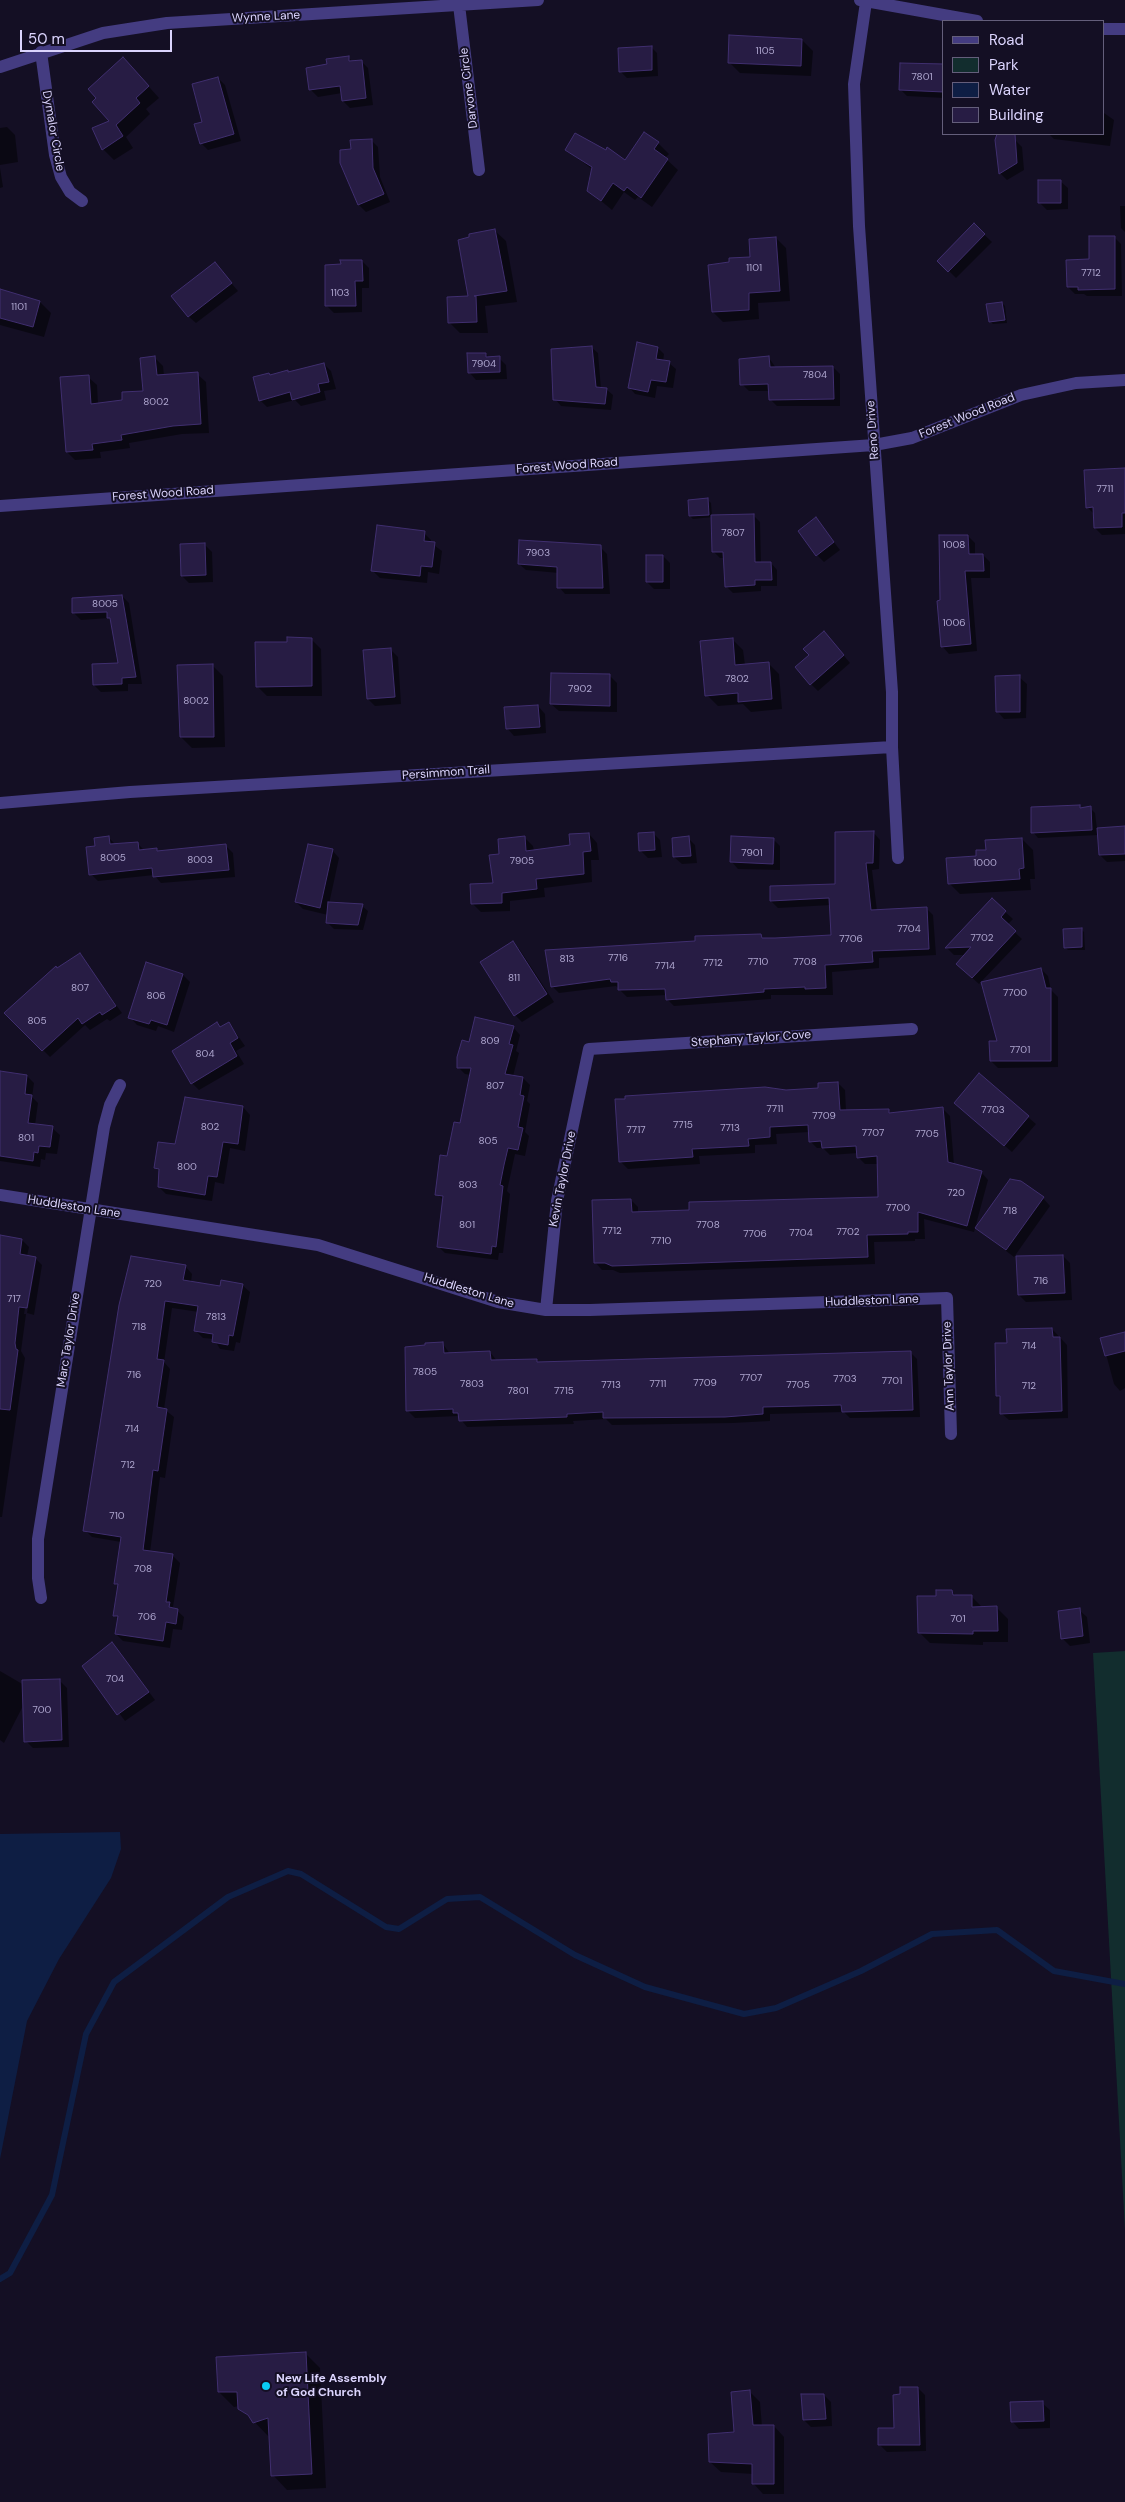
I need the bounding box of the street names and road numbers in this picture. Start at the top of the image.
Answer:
street label: Wynne Lane [231,8,301,26]
street label: Darvone Circle [457,47,481,129]
street label: Dymalor Circle [39,90,67,172]
street label: Forest Wood Road [917,390,1017,442]
street label: Reno Drive [864,400,882,460]
street label: Forest Wood Road [516,455,618,477]
street label: Forest Wood Road [112,483,214,505]
street label: Persimmon Trail [402,763,490,783]
street label: Stephany Taylor Cove [690,1028,812,1050]
street label: Kevin Taylor Drive [547,1130,579,1228]
street label: Huddleston Lane [27,1193,121,1221]
street label: Huddleston Lane [422,1270,516,1312]
street label: Marc Taylor Drive [54,1292,84,1388]
street label: Huddleston Lane [825,1292,919,1310]
street label: Ann Taylor Drive [940,1321,958,1411]

